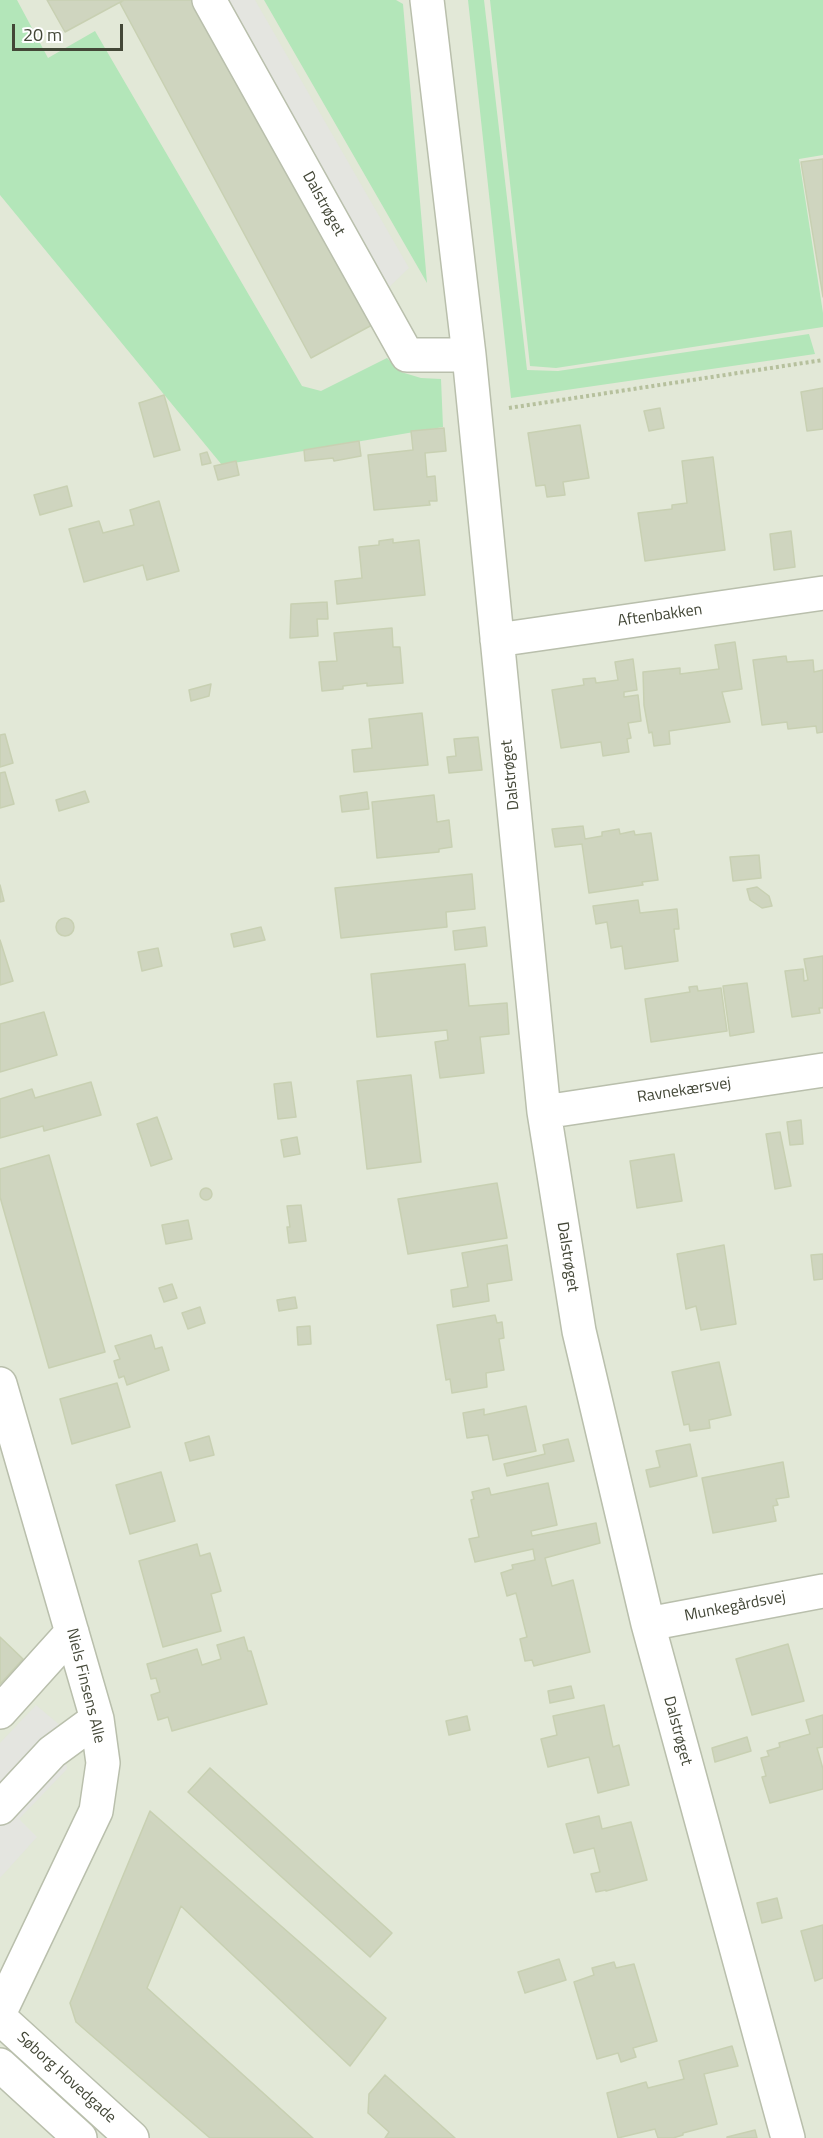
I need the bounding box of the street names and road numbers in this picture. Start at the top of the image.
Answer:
street label: Dalstrøget [297,168,349,240]
street label: Aftenbakken [616,601,704,631]
street label: Dalstrøget [498,739,524,811]
street label: Ravnekærsvej [636,1074,732,1108]
street label: Dalstrøget [552,1221,582,1293]
street label: Munkegårdsvej [683,1588,787,1626]
street label: Niels Finsens Alle [61,1627,109,1745]
street label: Dalstrøget [659,1694,695,1768]
street label: Søborg Hovedgade [12,2028,120,2128]

